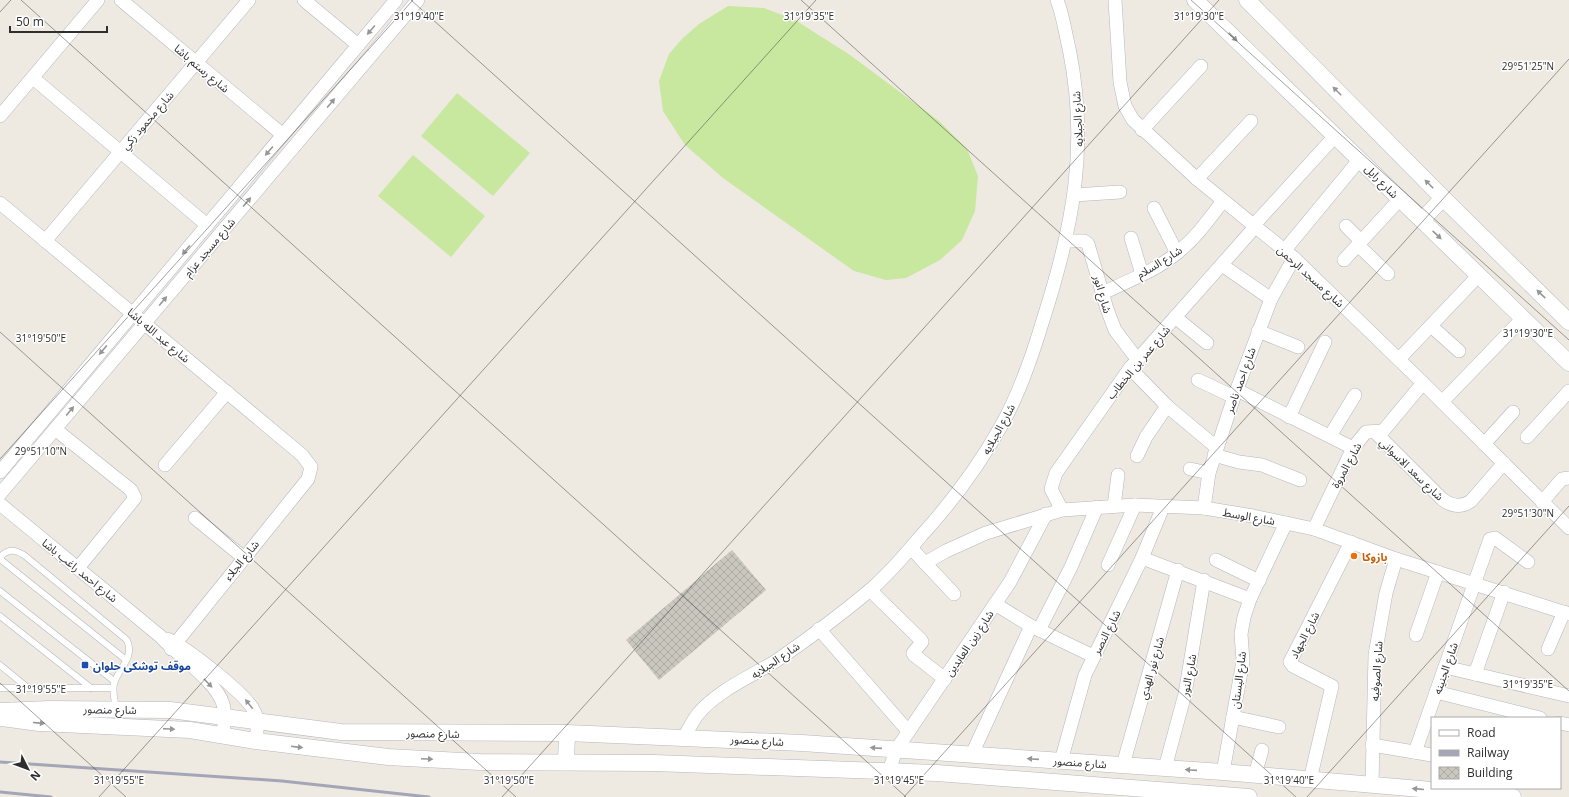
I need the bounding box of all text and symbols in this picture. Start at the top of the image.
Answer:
scale bar [10,8,107,34]
text: 31°19'40"E [394,9,444,23]
text: 31°19'35"E [784,9,834,23]
text: 31°19'30"E [1174,9,1224,23]
text: 50 m [16,13,44,30]
one-way arrow [367,24,376,35]
one-way arrow [1228,32,1238,42]
street label: شارع رستم باشا [170,40,233,97]
text: 29°51'25"N [1502,59,1554,73]
one-way arrow [1332,86,1342,96]
street label: شارع محمود زكي [117,87,179,154]
street label: شارع الجبلايه [1068,90,1087,147]
one-way arrow [327,97,336,108]
one-way arrow [265,145,274,156]
street label: شارع رايل [1361,161,1402,202]
one-way arrow [1424,179,1434,189]
one-way arrow [243,196,252,207]
street label: شارع مسجد عزام [180,214,239,280]
one-way arrow [1432,230,1442,240]
street label: شارع السلام [1133,242,1185,283]
street label: شارع مسجد الرحمن [1274,242,1348,311]
one-way arrow [181,245,190,256]
street label: شارع انور [1089,272,1116,315]
one-way arrow [1536,289,1546,299]
one-way arrow [158,296,168,306]
street label: شارع عبد الله باشا [124,304,194,367]
street label: شارع عمر بن الخطاب [1103,322,1174,403]
text: 31°19'30"E [1503,326,1553,340]
text: 31°19'50"E [16,331,66,345]
one-way arrow [98,345,107,356]
street label: شارع احمد ناصر [1221,345,1260,416]
street label: شارع الجبلايه [978,401,1019,458]
one-way arrow [66,406,75,416]
street label: شارع سعد الاسواني [1375,434,1448,506]
street label: شارع المروة [1327,439,1366,491]
text: 29°51'10"N [15,444,67,458]
street label: شارع الوسط [1222,504,1277,529]
text: 29°51'30"N [1502,506,1554,520]
street label: شارع احمد راغب باشا [38,535,121,606]
street label: شارع الجلاء [220,536,263,584]
place label: بازوكا [1362,549,1387,564]
marker: بازوكا [1349,551,1359,561]
street label: شارع زين العابدين [941,607,998,680]
street label: شارع النصر [1088,607,1125,658]
street label: شارع الجهاد [1286,609,1323,661]
street label: شارع نور الهدي [1135,635,1170,702]
street label: شارع الجبلايه [748,638,803,683]
street label: شارع الصوفيه [1366,640,1387,701]
street label: شارع الجنينه [1429,640,1462,696]
street label: شارع البستان [1227,650,1250,710]
street label: شارع النور [1176,652,1200,699]
place label: موقف توشكى حلوان [93,658,191,673]
marker: موقف توشكى حلوان [80,660,90,670]
text: 31°19'35"E [1503,677,1553,691]
one-way arrow [203,678,212,687]
text: 31°19'55"E [16,682,66,696]
one-way arrow [245,699,254,710]
street label: شارع منصور [82,701,137,718]
legend [1431,717,1561,789]
one-way arrow [33,719,45,726]
text: Road [1467,724,1496,741]
street label: شارع منصور [405,725,460,742]
one-way arrow [163,726,176,732]
street label: شارع منصور [729,731,784,750]
one-way arrow [291,743,303,750]
text: Railway [1467,744,1510,761]
one-way arrow [870,745,882,752]
north arrow [8,749,48,789]
street label: شارع منصور [1052,753,1108,772]
one-way arrow [421,756,434,762]
one-way arrow [1027,756,1039,763]
text: Building [1467,764,1513,781]
one-way arrow [1185,767,1197,774]
text: N [27,768,44,784]
text: 31°19'55"E [94,773,144,787]
text: 31°19'50"E [484,773,534,787]
text: 31°19'45"E [874,773,924,787]
text: 31°19'40"E [1264,773,1314,787]
one-way arrow [1412,786,1424,793]

